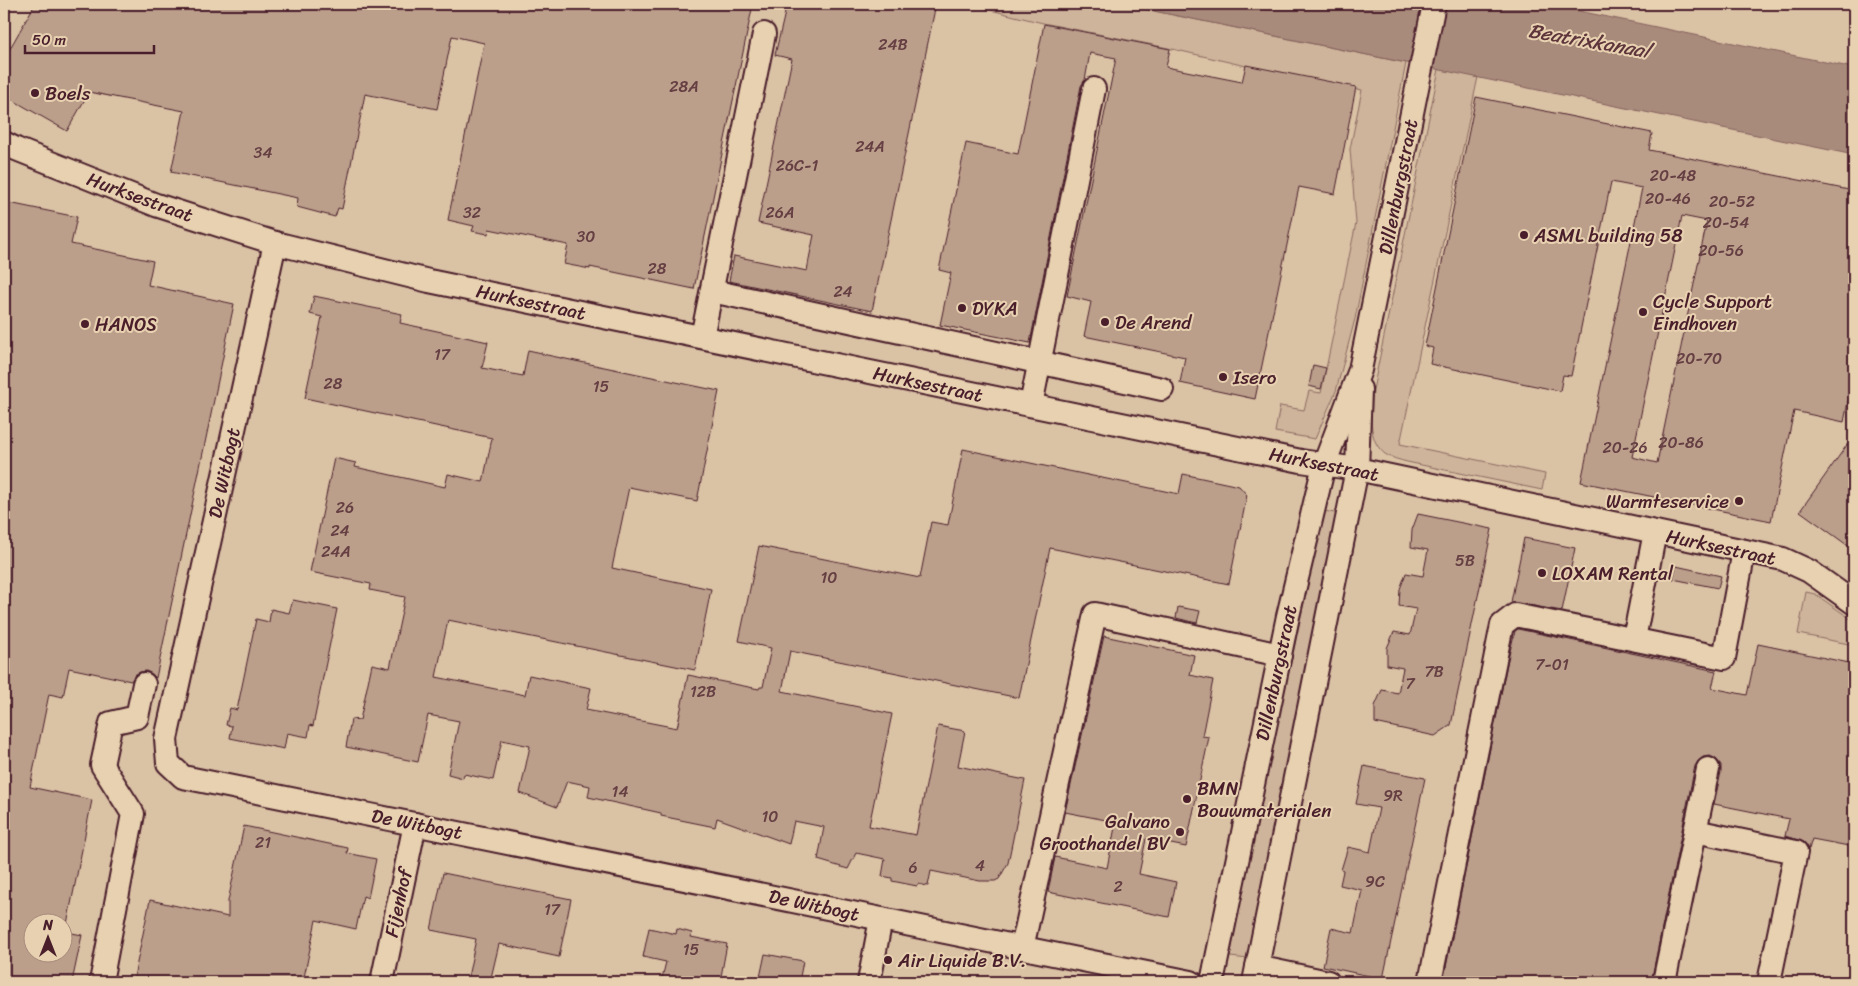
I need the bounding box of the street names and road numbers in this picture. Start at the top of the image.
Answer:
street label: Dillenburgstraat [1369,116,1427,258]
street label: Hurksestraat [82,162,198,232]
street label: Hurksestraat [473,274,589,330]
street label: Hurksestraat [870,356,986,412]
street label: De Witbogt [198,425,250,521]
street label: Hurksestraat [1266,437,1382,491]
street label: Hurksestraat [1663,519,1779,575]
street label: Dillenburgstraat [1246,602,1306,744]
street label: De Witbogt [369,799,465,849]
street label: Fijenhof [375,863,422,940]
street label: De Witbogt [766,879,862,931]

